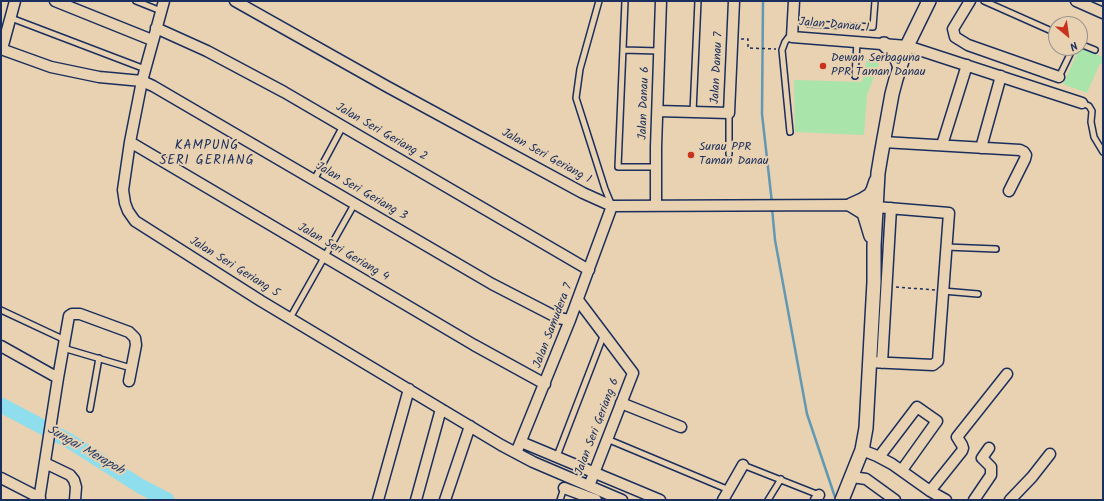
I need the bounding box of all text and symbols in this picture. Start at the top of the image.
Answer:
street label: Jalan Danau 1 [798,16,870,36]
north arrow [1048,16,1088,56]
street label: Jalan Danau 7 [709,31,727,105]
text: N [1066,36,1081,55]
place label: Dewan Serbaguna PPR Taman Danau [831,52,925,80]
marker: Dewan Serbaguna PPR Taman Danau [818,61,828,71]
street label: Jalan Danau 6 [637,66,653,140]
street label: Jalan Seri Geriang 2 [333,101,429,165]
street label: Jalan Seri Geriang 1 [499,126,593,188]
district label: KAMPUNG SERI GERIANG [159,139,255,170]
place label: Surau PPR Taman Danau [699,141,769,169]
marker: Surau PPR Taman Danau [686,150,696,160]
street label: Jalan Seri Geriang 3 [313,160,409,224]
street label: Jalan Seri Geriang 4 [295,221,391,285]
street label: Jalan Seri Geriang 5 [187,235,281,301]
street label: Jalan Samudera 7 [531,282,577,370]
street label: Jalan Seri Geriang 6 [573,376,623,478]
water label: Sungai Merapoh [44,423,126,479]

